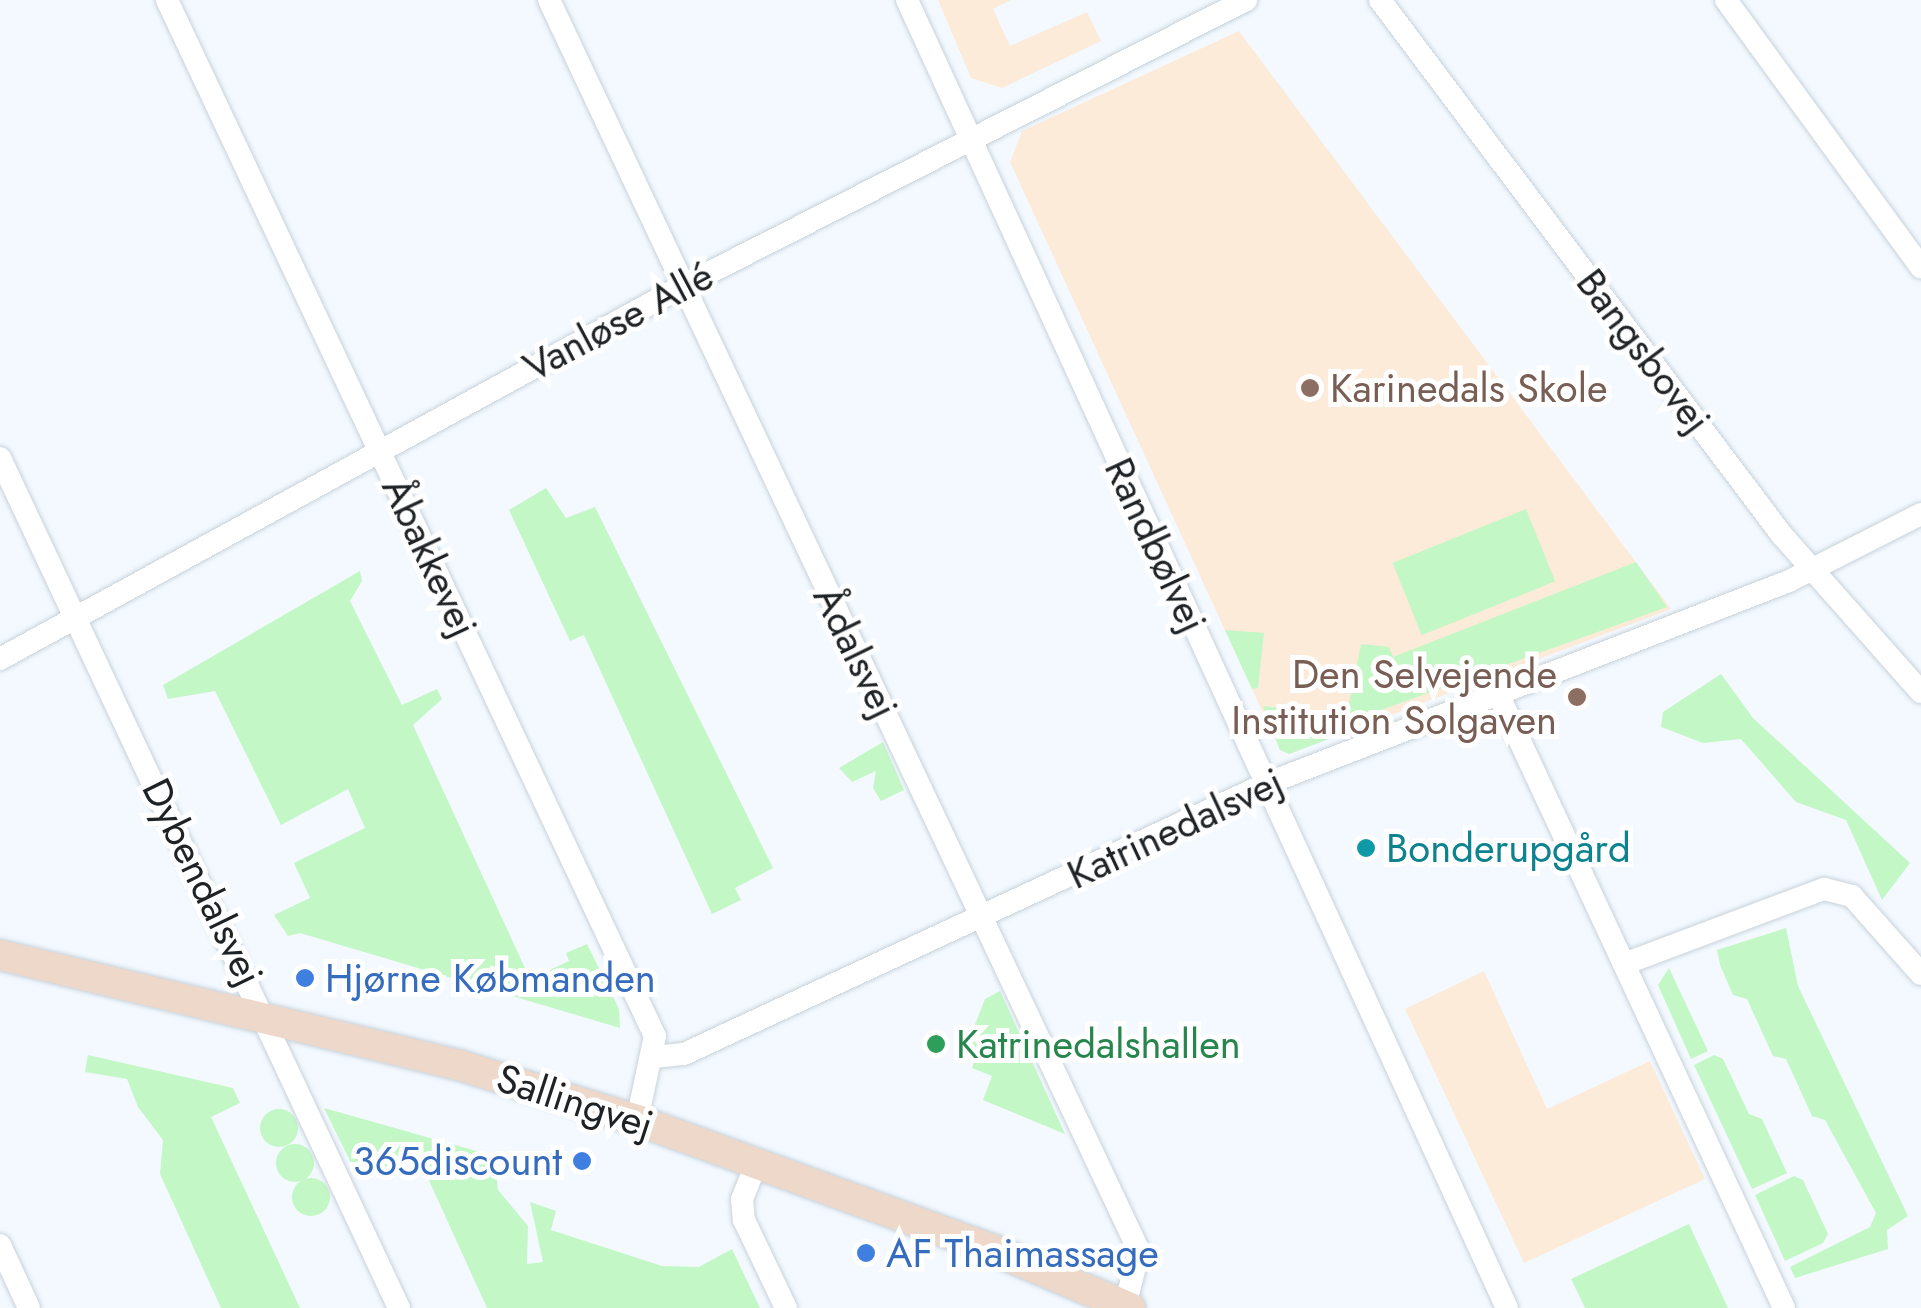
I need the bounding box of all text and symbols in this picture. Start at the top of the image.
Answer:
street label: Vanløse Allé [515,251,721,391]
street label: Bangsbovej [1567,259,1721,443]
place label: Karinedals Skole [1330,364,1607,412]
marker: Karinedals Skole [1299,377,1321,399]
street label: Randbølvej [1095,450,1217,640]
street label: Åbakkevej [372,470,488,644]
street label: Ådalsvej [803,578,909,726]
place label: Den Selvejende Institution Solgaven [1231,650,1557,744]
marker: Den Selvejende Institution Solgaven [1566,686,1588,708]
street label: Katrinedalsvej [1060,757,1290,899]
street label: Dybendalsvej [132,771,274,993]
place label: Bonderupgård [1386,824,1631,872]
marker: Bonderupgård [1355,837,1377,859]
place label: Hjørne Købmanden [325,954,656,1002]
marker: Hjørne Købmanden [294,967,316,989]
place label: Katrinedalshallen [956,1020,1241,1068]
marker: Katrinedalshallen [925,1033,947,1055]
street label: Sallingvej [491,1053,659,1149]
place label: 365discount [353,1137,562,1185]
marker: 365discount [571,1150,593,1172]
place label: AF Thaimassage [886,1229,1159,1277]
marker: AF Thaimassage [855,1242,877,1264]

